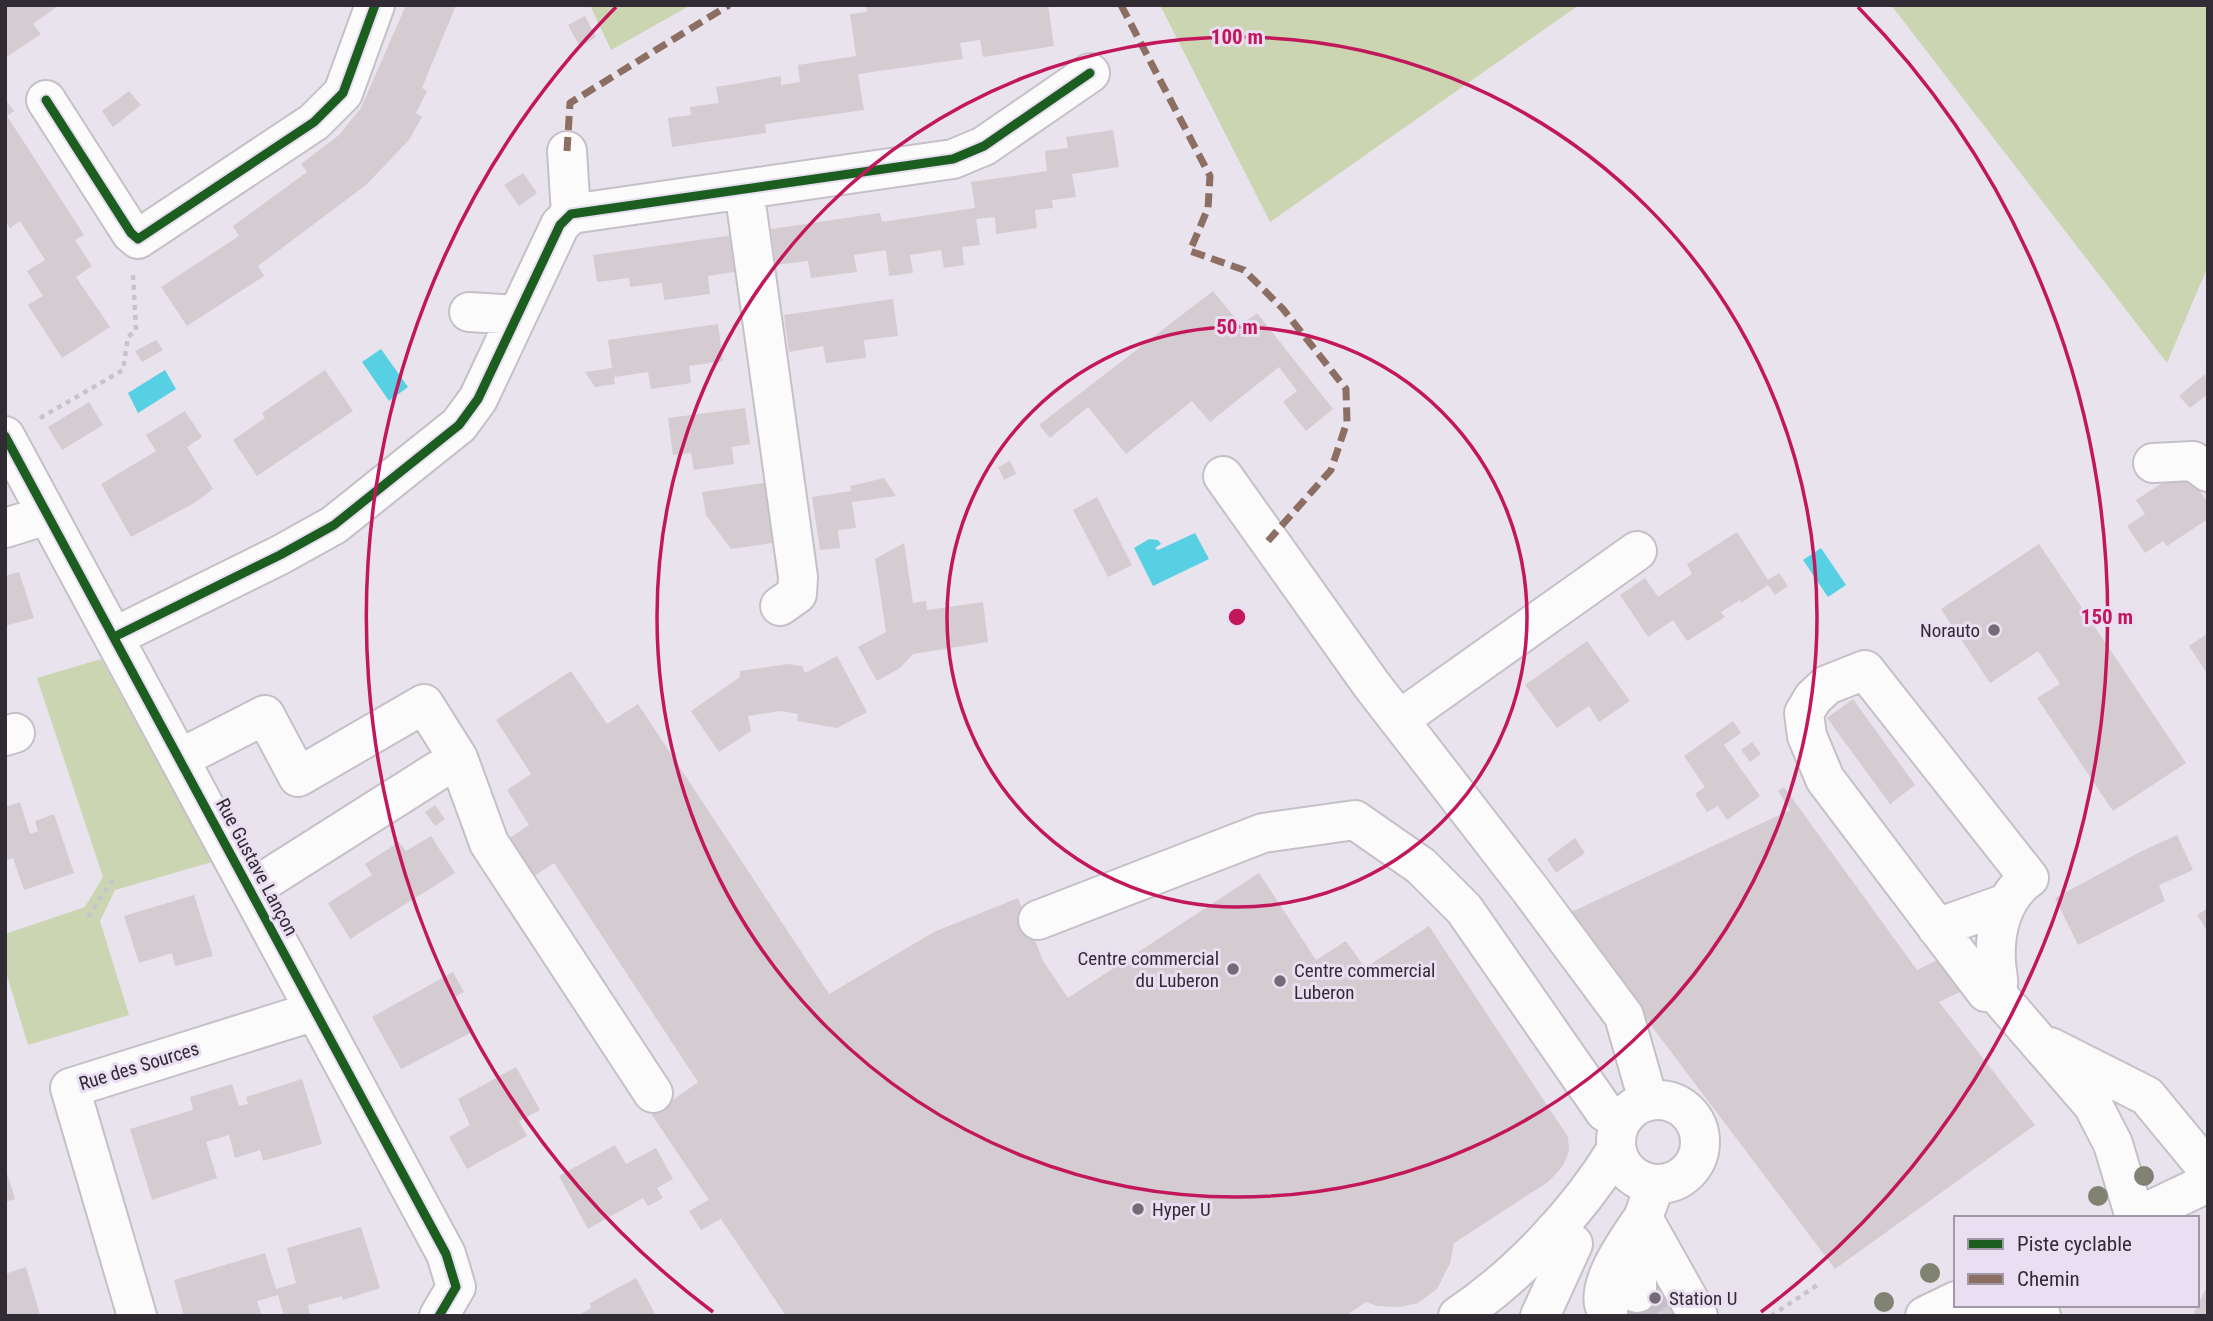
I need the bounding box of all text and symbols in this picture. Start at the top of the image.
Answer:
text: 100 m [1211,25,1263,49]
text: 50 m [1216,315,1258,339]
centre of rings [1225,605,1249,629]
text: 150 m [2081,605,2133,629]
place label: Norauto [1920,619,1980,642]
marker: Norauto [1986,622,2002,638]
street label: Rue Gustave Lançon [211,794,303,940]
place label: Centre commercial du Luberon [1078,947,1219,992]
place label: Centre commercial Luberon [1294,959,1435,1004]
marker: Centre commercial du Luberon [1225,961,1241,977]
marker: Centre commercial Luberon [1272,973,1288,989]
street label: Rue des Sources [76,1037,202,1095]
place label: Hyper U [1152,1198,1211,1221]
marker: Hyper U [1130,1201,1146,1217]
legend [1954,1216,2199,1307]
text: Piste cyclable [2017,1232,2132,1256]
text: Chemin [2017,1267,2080,1291]
place label: Station U [1669,1287,1737,1310]
marker: Station U [1647,1290,1663,1306]

